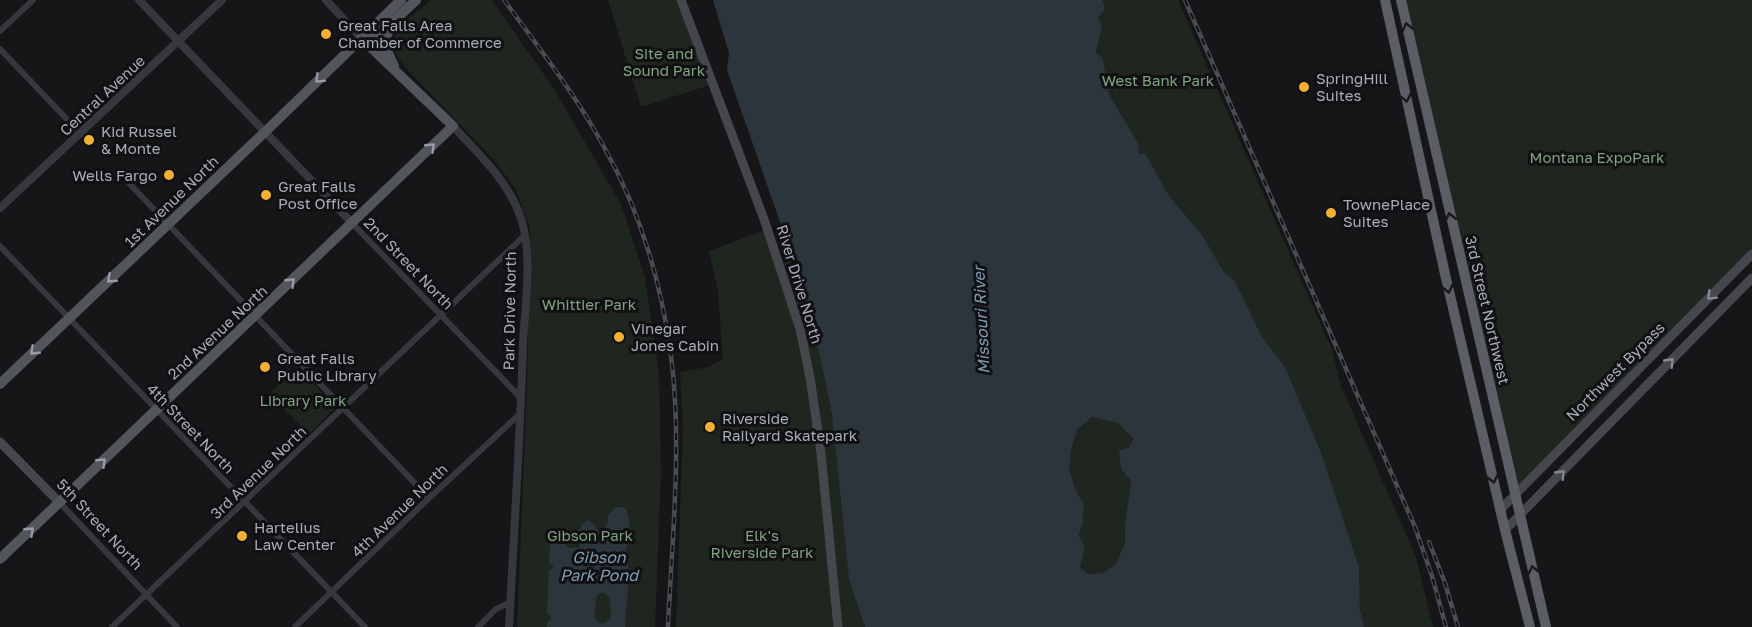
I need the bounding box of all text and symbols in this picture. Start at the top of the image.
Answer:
place label: Great Falls Area Chamber of Commerce [338,16,502,51]
one-way arrow [1401,22,1414,32]
marker: Great Falls Area Chamber of Commerce [319,27,333,41]
park label: Site and Sound Park [623,44,706,79]
street label: Central Avenue [56,51,148,139]
place label: SpringHill Suites [1316,69,1388,104]
park label: West Bank Park [1102,71,1215,89]
one-way arrow [316,72,326,83]
marker: SpringHill Suites [1297,80,1311,94]
one-way arrow [1399,93,1412,103]
place label: Kid Russel & Monte [101,122,177,157]
marker: Kid Russel & Monte [82,133,96,147]
one-way arrow [425,143,435,154]
park label: Montana ExpoPark [1529,148,1665,166]
street label: 1st Avenue North [120,152,222,250]
place label: Wells Fargo [72,166,157,184]
marker: Wells Fargo [162,168,176,182]
place label: Great Falls Post Office [278,177,358,212]
marker: Great Falls Post Office [259,188,273,202]
place label: TownePlace Suites [1343,195,1430,230]
marker: TownePlace Suites [1324,206,1338,220]
one-way arrow [1444,212,1457,222]
street label: 2nd Street North [361,213,457,313]
street label: River Drive North [773,222,827,346]
street label: 3rd Street Northwest [1462,234,1514,386]
street label: Park Drive North [499,251,519,371]
water label: Missouri River [968,263,994,375]
one-way arrow [107,272,117,283]
one-way arrow [284,279,295,290]
street label: 2nd Avenue North [164,281,270,383]
one-way arrow [1441,283,1454,293]
one-way arrow [1707,288,1718,299]
park label: Whittier Park [542,295,637,313]
street label: Northwest Bypass [1562,318,1668,424]
place label: Vinegar Jones Cabin [631,319,719,354]
marker: Vinegar Jones Cabin [612,330,626,344]
one-way arrow [31,344,42,355]
place label: Great Falls Public Library [277,349,377,384]
one-way arrow [1662,359,1673,370]
marker: Great Falls Public Library [258,360,272,374]
street label: 4th Street North [144,379,238,477]
park label: Library Park [260,391,347,409]
place label: Riverside Railyard Skatepark [722,409,858,444]
marker: Riverside Railyard Skatepark [703,420,717,434]
street label: 3rd Avenue North [206,422,310,522]
one-way arrow [96,458,106,469]
street label: 4th Avenue North [347,460,451,560]
one-way arrow [1553,470,1564,481]
one-way arrow [1485,473,1498,483]
street label: 5th Street North [53,475,147,573]
place label: Hartelius Law Center [254,518,336,553]
park label: Gibson Park [547,526,634,544]
park label: Elk's Riverside Park [711,526,814,561]
one-way arrow [23,527,34,538]
marker: Hartelius Law Center [235,529,249,543]
water label: Gibson Park Pond [560,547,640,585]
one-way arrow [1528,565,1541,575]

